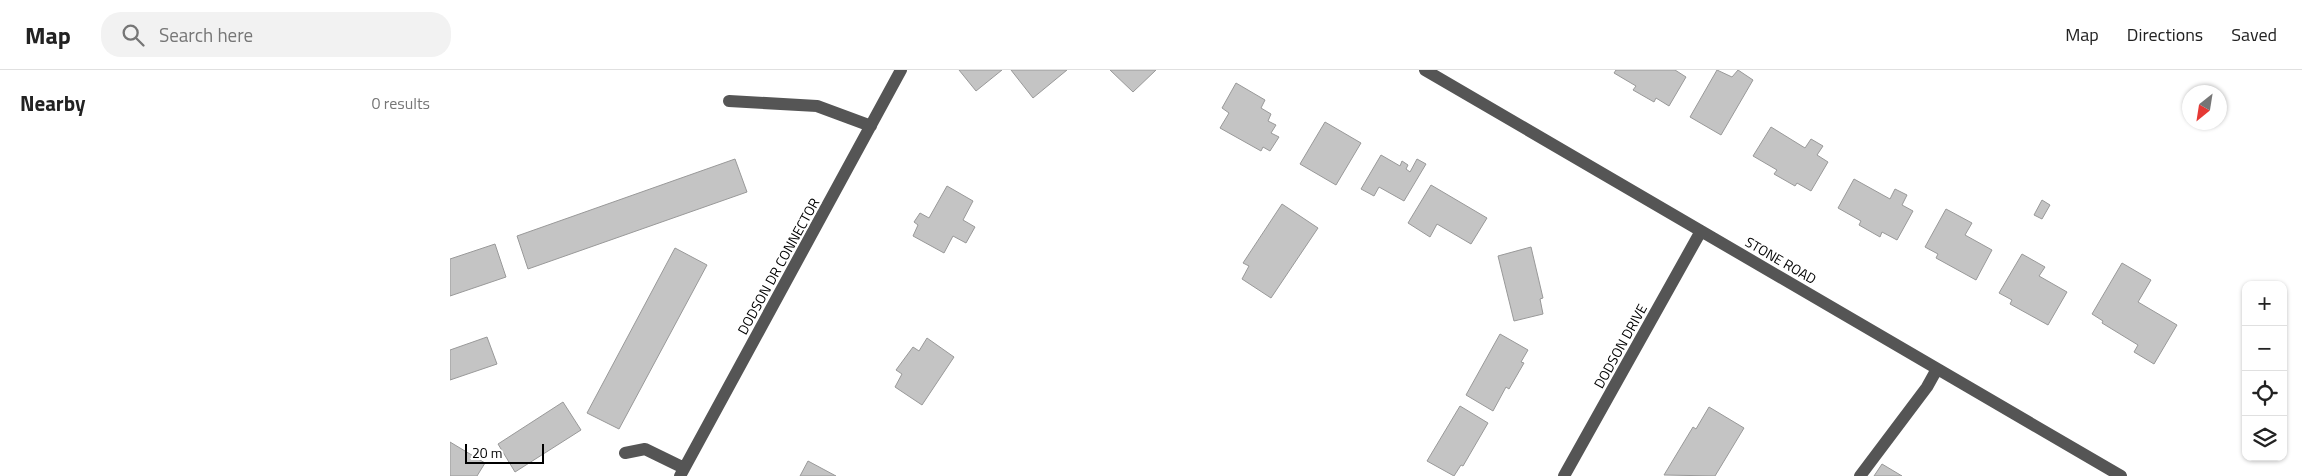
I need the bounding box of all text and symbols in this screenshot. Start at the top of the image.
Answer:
search box [101,12,451,57]
text: Map [25,17,71,53]
text: Search here [159,20,253,49]
icon: search [119,21,147,49]
text: Map [2065,21,2099,48]
text: Directions [2127,21,2203,48]
text: Saved [2231,21,2277,48]
north arrow [2182,85,2227,130]
text: Nearby [20,87,85,119]
text: 0 results [371,91,430,115]
street label: DODSON DR CONNECTOR [732,194,824,338]
street label: STONE ROAD [1741,231,1821,289]
map controls [2242,281,2287,461]
button: + [2242,281,2287,326]
street label: DODSON DRIVE [1588,300,1652,392]
button: − [2242,326,2287,371]
button: locate [2242,371,2287,416]
button: layers [2242,416,2287,461]
scale bar [465,441,544,464]
text: 20 m [472,442,502,463]

